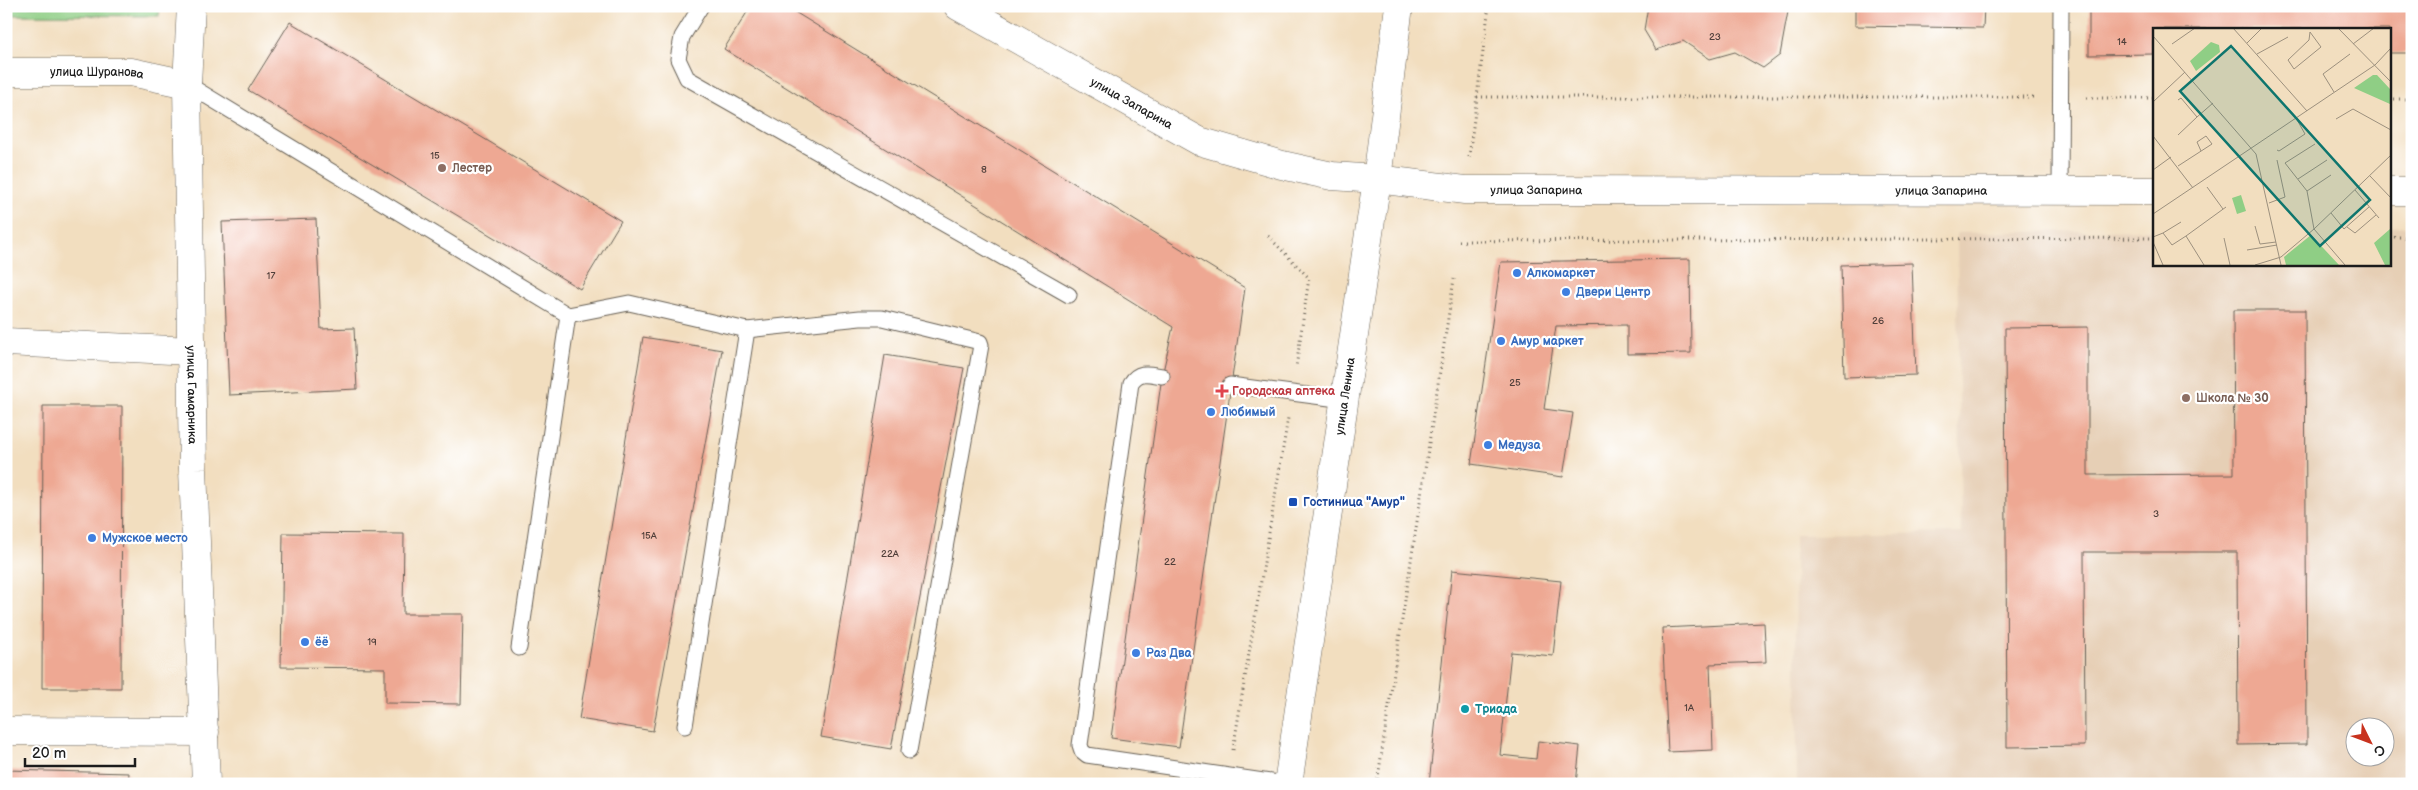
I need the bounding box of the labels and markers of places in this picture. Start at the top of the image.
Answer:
place label: Лестер [451,161,492,176]
marker: Лестер [436,162,448,174]
place label: Алкомаркет [1526,266,1595,281]
marker: Алкомаркет [1511,267,1523,279]
place label: Двери Центр [1576,285,1651,300]
marker: Двери Центр [1560,286,1572,298]
place label: Амур маркет [1510,334,1584,349]
marker: Амур маркет [1495,335,1507,347]
place label: Городская аптека [1232,384,1336,399]
marker: Городская аптека [1216,385,1228,397]
place label: Школа № 30 [2196,391,2269,406]
marker: Школа № 30 [2180,392,2192,404]
place label: Любимый [1220,405,1275,420]
marker: Любимый [1205,406,1217,418]
place label: Медуза [1498,438,1541,453]
marker: Медуза [1482,439,1494,451]
place label: Гостиница "Амур" [1303,495,1405,510]
marker: Гостиница "Амур" [1287,496,1299,508]
place label: Мужское место [102,531,188,546]
marker: Мужское место [86,532,98,544]
place label: ёё [315,635,329,650]
marker: ёё [299,636,311,648]
place label: Раз Два [1146,646,1193,661]
marker: Раз Два [1130,647,1142,659]
place label: Триада [1475,702,1518,717]
marker: Триада [1459,703,1471,715]

